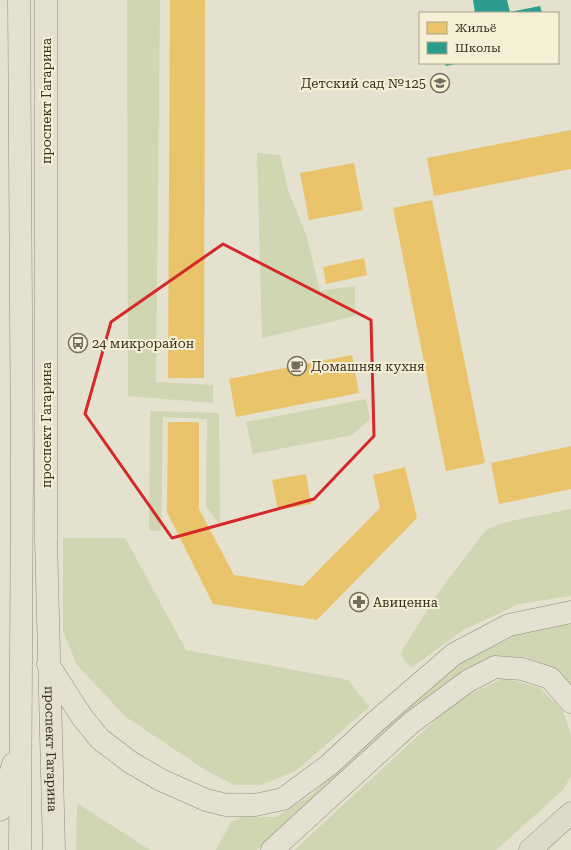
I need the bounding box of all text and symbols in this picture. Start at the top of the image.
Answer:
legend [419,12,559,64]
text: Жильё [455,21,497,35]
street label: проспект Гагарина [39,38,54,164]
text: Школы [455,41,501,55]
school or university icon: Детский сад №125 [429,72,451,94]
place label: Детский сад №125 [301,76,426,91]
bus stop icon: 24 микрорайон [67,332,89,354]
place label: 24 микрорайон [92,336,194,351]
cafe icon: Домашняя кухня [286,355,308,377]
place label: Домашняя кухня [311,359,425,374]
street label: проспект Гагарина [39,362,54,488]
pharmacy icon: Авиценна [348,591,370,613]
place label: Авиценна [373,595,438,610]
street label: проспект Гагарина [42,686,61,812]

